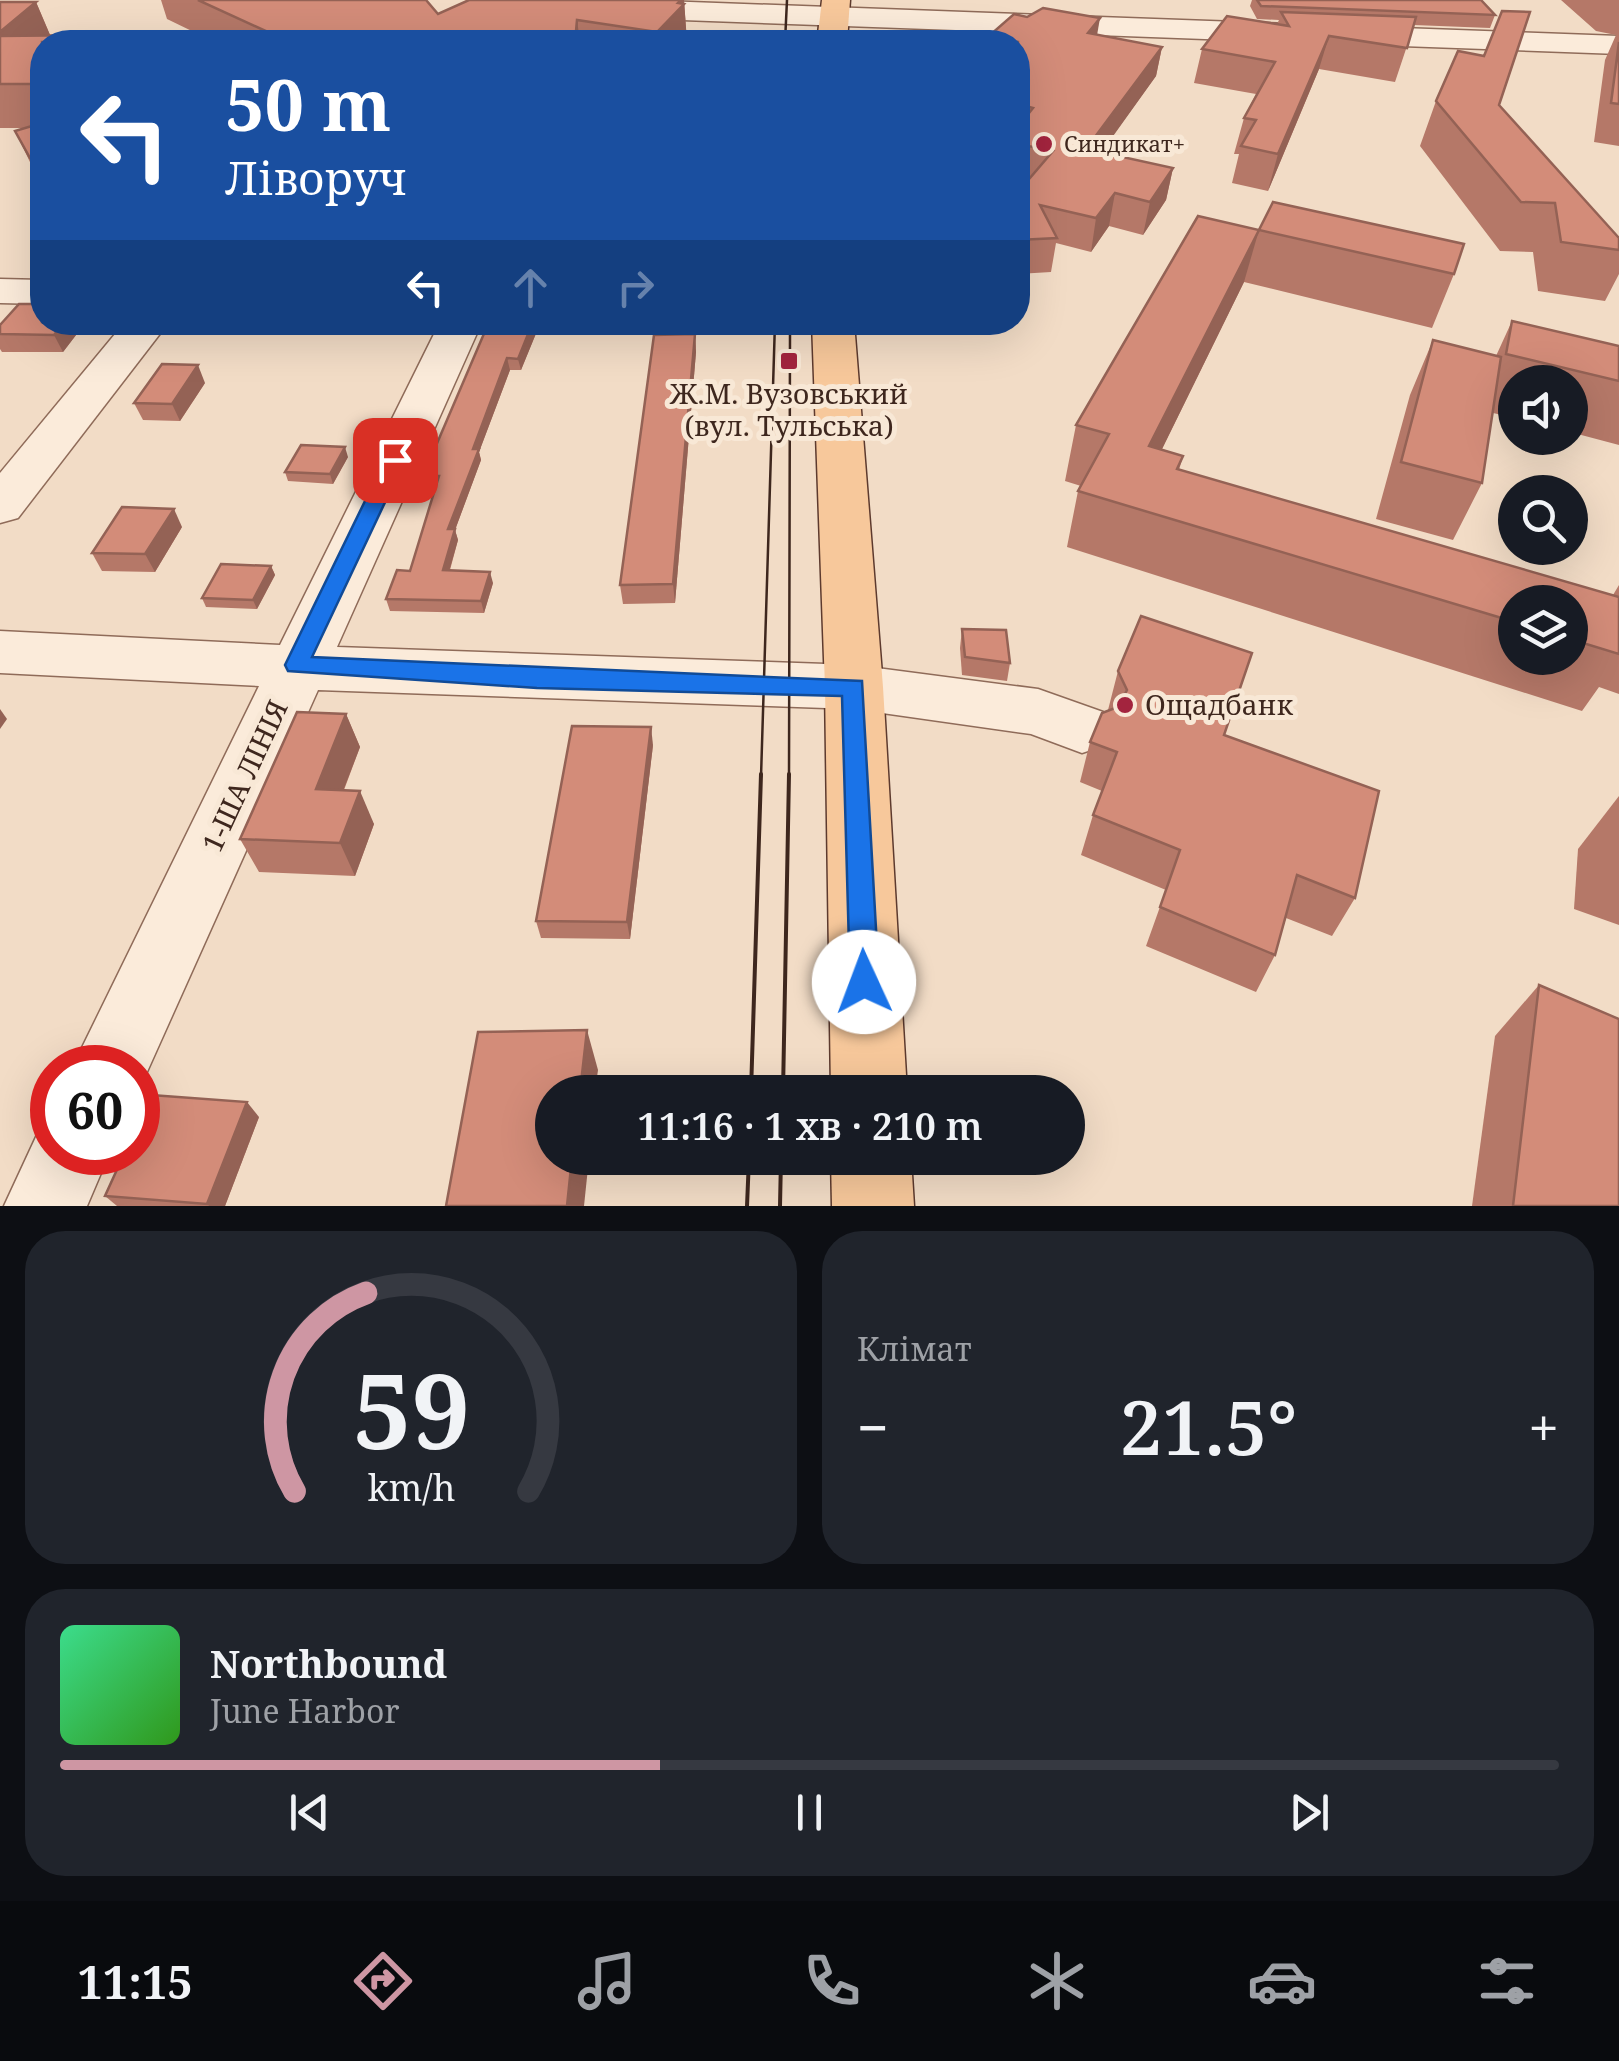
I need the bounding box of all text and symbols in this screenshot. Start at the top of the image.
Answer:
text: 50 m [225,56,391,152]
icon: left [60,70,190,200]
place label: Синдикат+ [1064,128,1185,158]
marker: Синдикат+ [1033,133,1055,155]
text: Ліворуч [225,147,407,208]
icon: left [398,260,453,315]
icon: ahead [503,260,558,315]
icon: right [608,260,663,315]
marker: Ж.М. Вузовський (вул. Тульська) [778,350,800,372]
map controls [1498,365,1588,675]
button: sound [1498,365,1588,455]
place label: Ж.М. Вузовський (вул. Тульська) [669,374,908,444]
pin [353,418,438,503]
icon: arrive [368,433,423,488]
button: search [1498,475,1588,565]
button: layers [1498,585,1588,675]
place label: Ощадбанк [1145,685,1293,723]
street label: 1-ША ЛІНІЯ [192,693,296,858]
marker: Ощадбанк [1114,694,1136,716]
position arrow [812,930,916,1034]
speed limit sign: 60 [30,1045,160,1175]
text: 11:16 · 1 хв · 210 m [637,1099,983,1151]
text: Клімат [857,1327,972,1370]
text: 59 [352,1338,470,1479]
text: 21.5° [1120,1375,1297,1477]
text: − [857,1389,889,1464]
text: + [1528,1389,1559,1464]
text: km/h [367,1463,455,1511]
text: Northbound [210,1637,447,1689]
text: June Harbor [210,1689,399,1732]
icon: previous [282,1785,337,1840]
icon: pause [782,1785,837,1840]
icon: next [1282,1785,1337,1840]
icon: directions [348,1946,418,2016]
icon: music [572,1946,642,2016]
icon: phone [797,1946,867,2016]
icon: climate [1022,1946,1092,2016]
icon: car [1247,1946,1317,2016]
icon: filters [1472,1946,1542,2016]
text: 11:15 [77,1951,193,2012]

